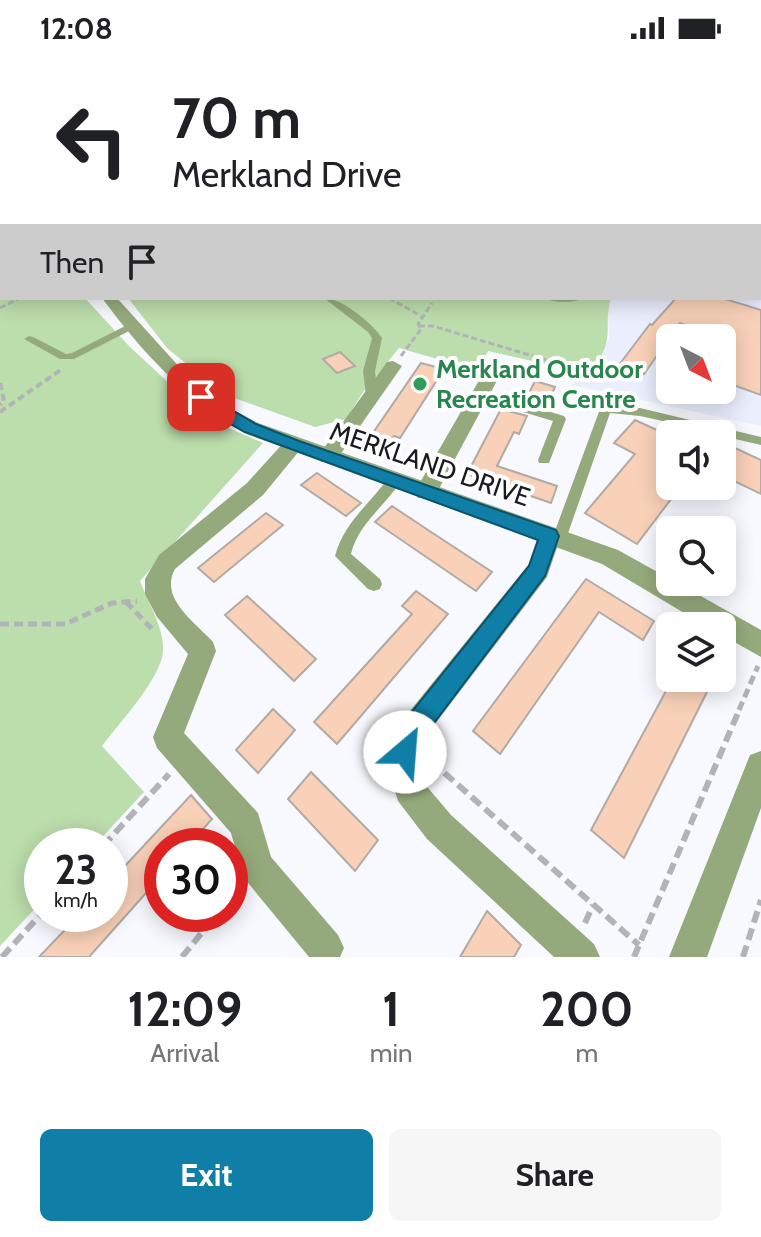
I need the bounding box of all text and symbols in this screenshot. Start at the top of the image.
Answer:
text: 12:08 [40,10,113,47]
text: 70 m [172,84,301,152]
icon: left [40,88,144,192]
text: Merkland Drive [172,152,401,196]
icon: arrive [120,240,164,284]
text: Then [40,244,104,281]
north arrow [656,324,736,404]
map controls [656,324,736,692]
place label: Merkland Outdoor Recreation Centre [436,353,643,415]
pin [167,363,235,431]
icon: arrive [179,375,223,419]
marker: Merkland Outdoor Recreation Centre [411,375,429,393]
street label: MERKLAND DRIVE [326,415,534,513]
button: sound [656,420,736,500]
button: search [656,516,736,596]
button: layers [656,612,736,692]
position arrow [363,710,447,794]
speed limit sign: 30 [144,828,248,932]
text: 23 [55,845,97,894]
text: km/h [54,888,98,912]
text: 12:09 [128,980,242,1038]
text: 1 [382,980,400,1038]
text: 200 [540,980,633,1038]
text: Arrival [150,1037,220,1069]
text: min [370,1037,413,1069]
text: m [575,1037,598,1069]
button: Exit [40,1129,373,1221]
button: Share [389,1129,721,1221]

